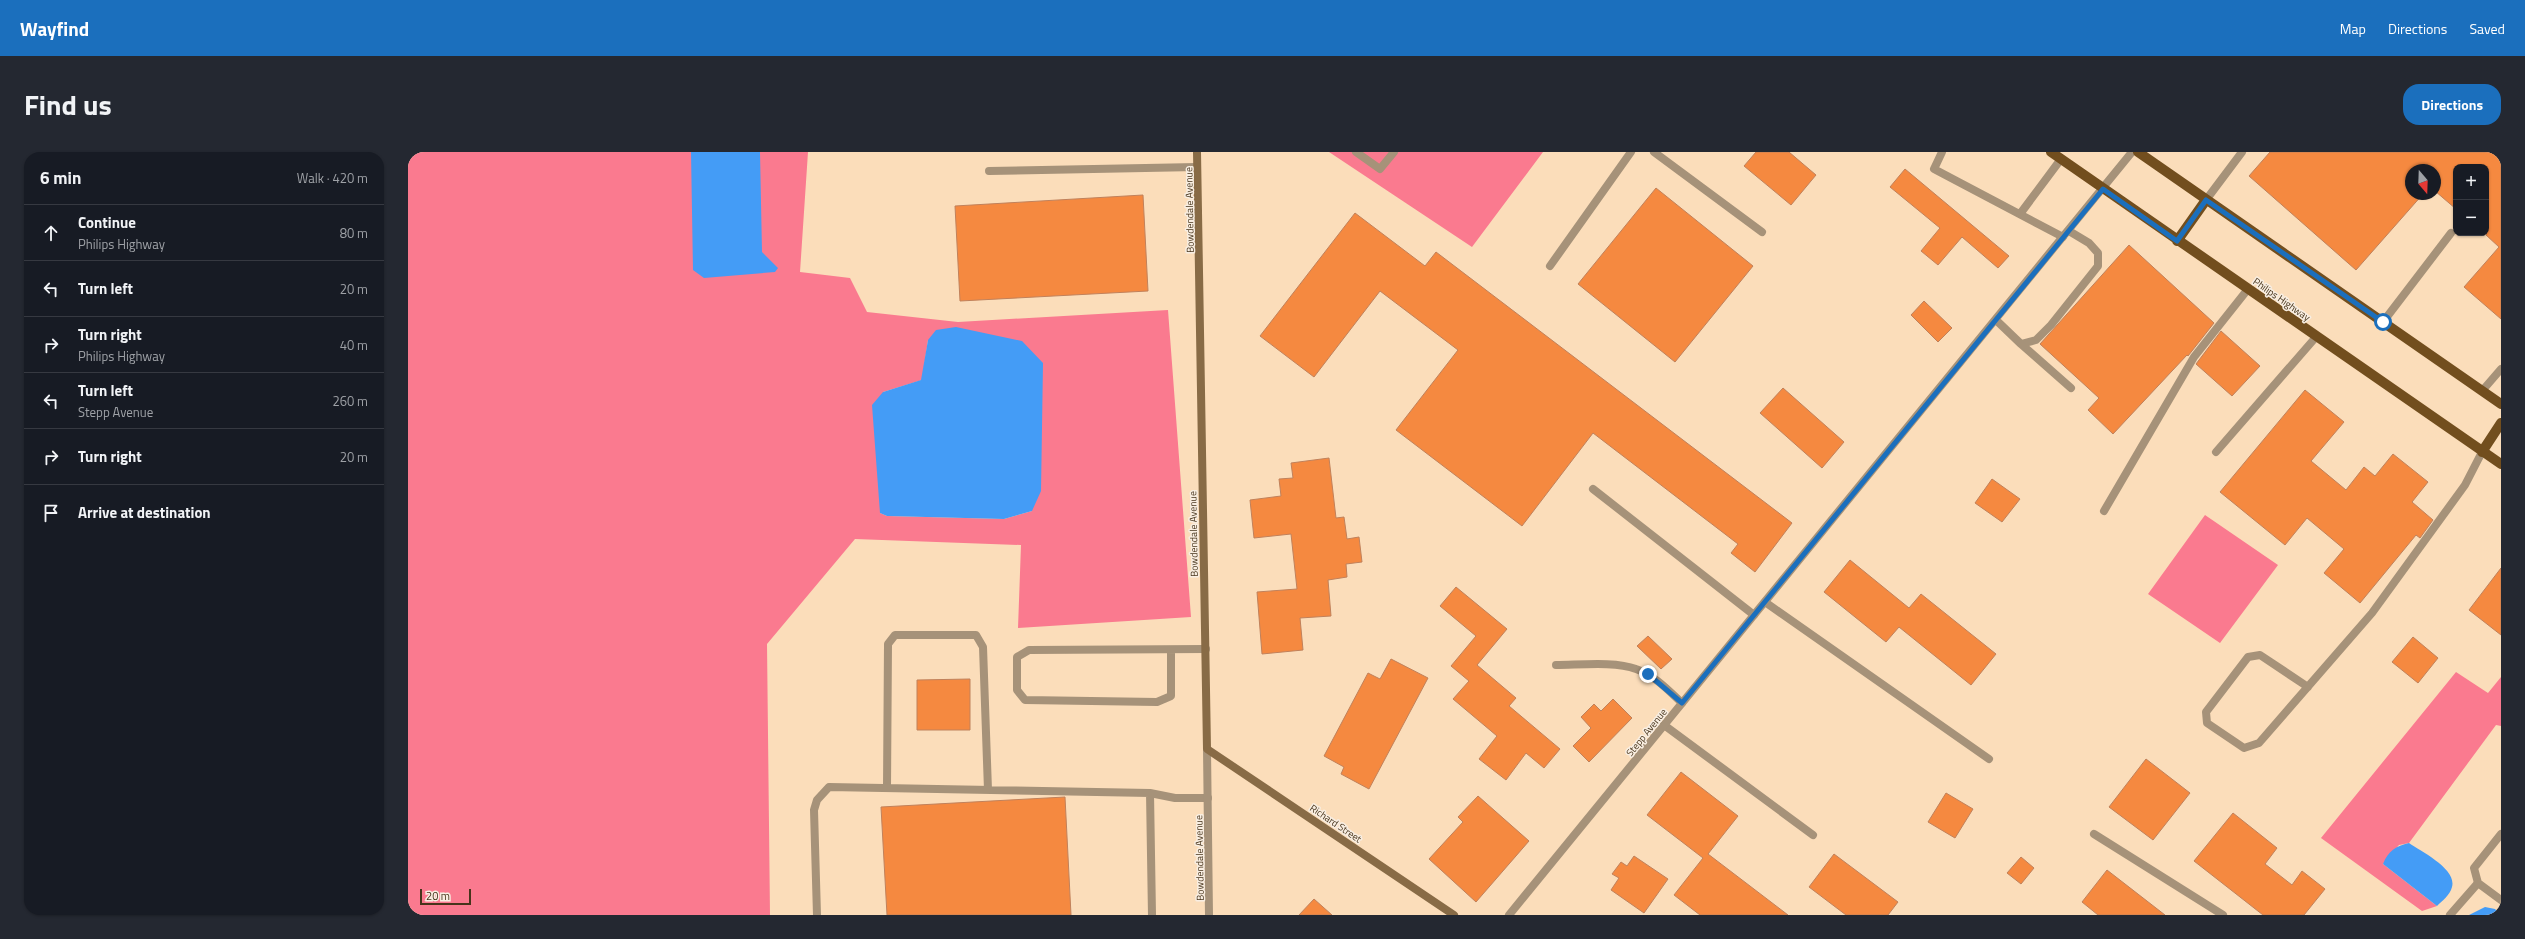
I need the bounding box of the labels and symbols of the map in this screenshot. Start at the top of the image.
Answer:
north arrow [2405,164,2441,200]
street label: Bowdendale Avenue [1181,167,1198,253]
street label: Philips Highway [2250,274,2314,325]
route start [2374,313,2392,331]
street label: Bowdendale Avenue [1185,491,1202,577]
route end [1639,665,1657,683]
street label: Stepp Avenue [1622,705,1670,760]
street label: Richard Street [1307,801,1365,847]
street label: Bowdendale Avenue [1191,815,1208,901]
scale bar [420,887,471,906]

